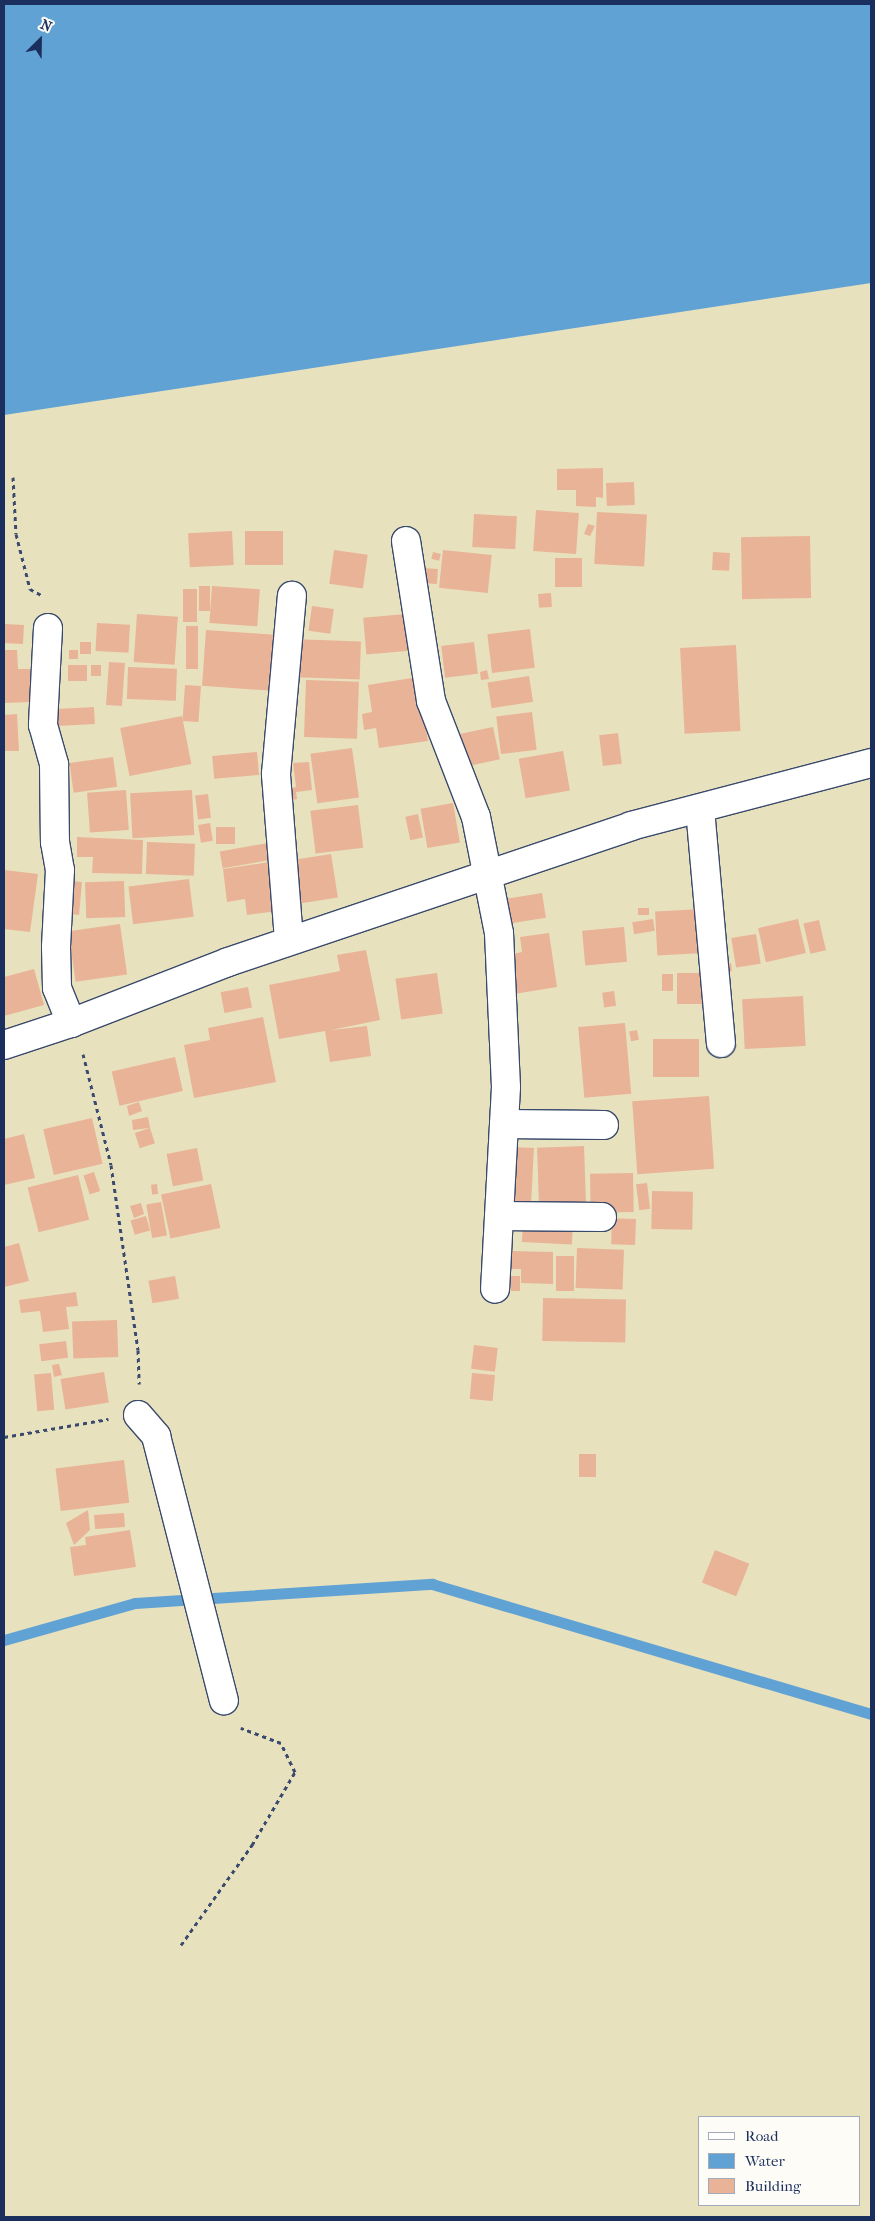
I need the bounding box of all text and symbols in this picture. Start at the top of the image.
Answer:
north arrow [15,15,65,65]
text: N [38,16,54,36]
legend [698,2116,860,2206]
text: Road [745,2127,778,2145]
text: Water [745,2152,785,2170]
text: Building [745,2177,801,2195]

